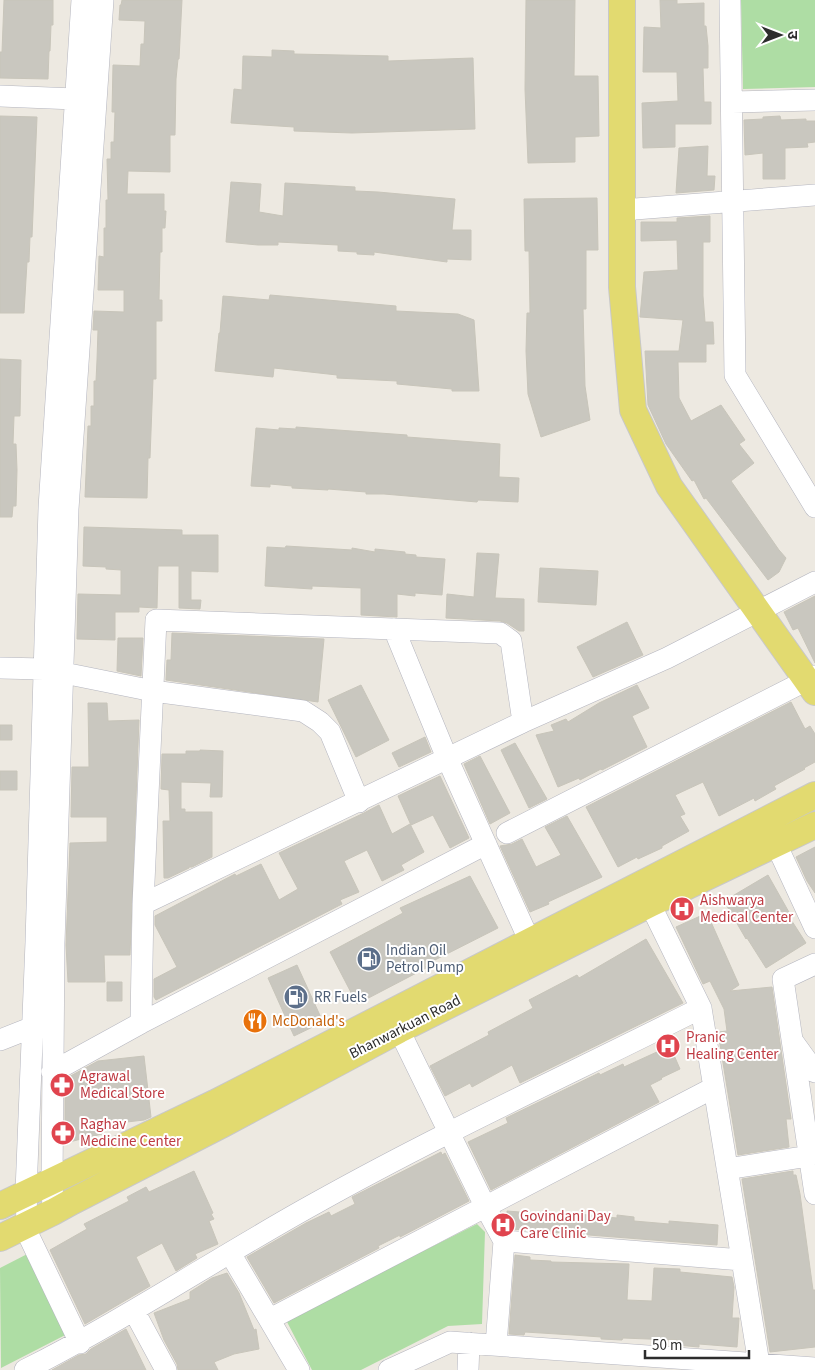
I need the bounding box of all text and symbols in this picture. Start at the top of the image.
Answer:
north arrow [755,10,805,60]
text: उ [782,31,802,40]
place label: Aishwarya Medical Center [700,890,794,928]
hospital icon: Aishwarya Medical Center [669,896,695,922]
place label: Indian Oil Petrol Pump [386,940,464,978]
fuel station icon: Indian Oil Petrol Pump [356,946,382,972]
fuel station icon: RR Fuels [283,984,309,1010]
place label: RR Fuels [314,987,367,1008]
street label: Bhanwarkuan Road [346,990,464,1064]
restaurant icon: McDonald's [242,1008,268,1034]
place label: McDonald's [272,1011,345,1032]
place label: Pranic Healing Center [686,1027,779,1065]
hospital icon: Pranic Healing Center [655,1033,681,1059]
place label: Agrawal Medical Store [80,1066,165,1104]
pharmacy icon: Agrawal Medical Store [49,1072,75,1098]
place label: Raghav Medicine Center [80,1114,182,1152]
pharmacy icon: Raghav Medicine Center [50,1120,76,1146]
place label: Govindani Day Care Clinic [520,1206,611,1244]
hospital icon: Govindani Day Care Clinic [490,1212,516,1238]
scale bar [645,1328,749,1360]
text: 50 m [652,1335,682,1356]

